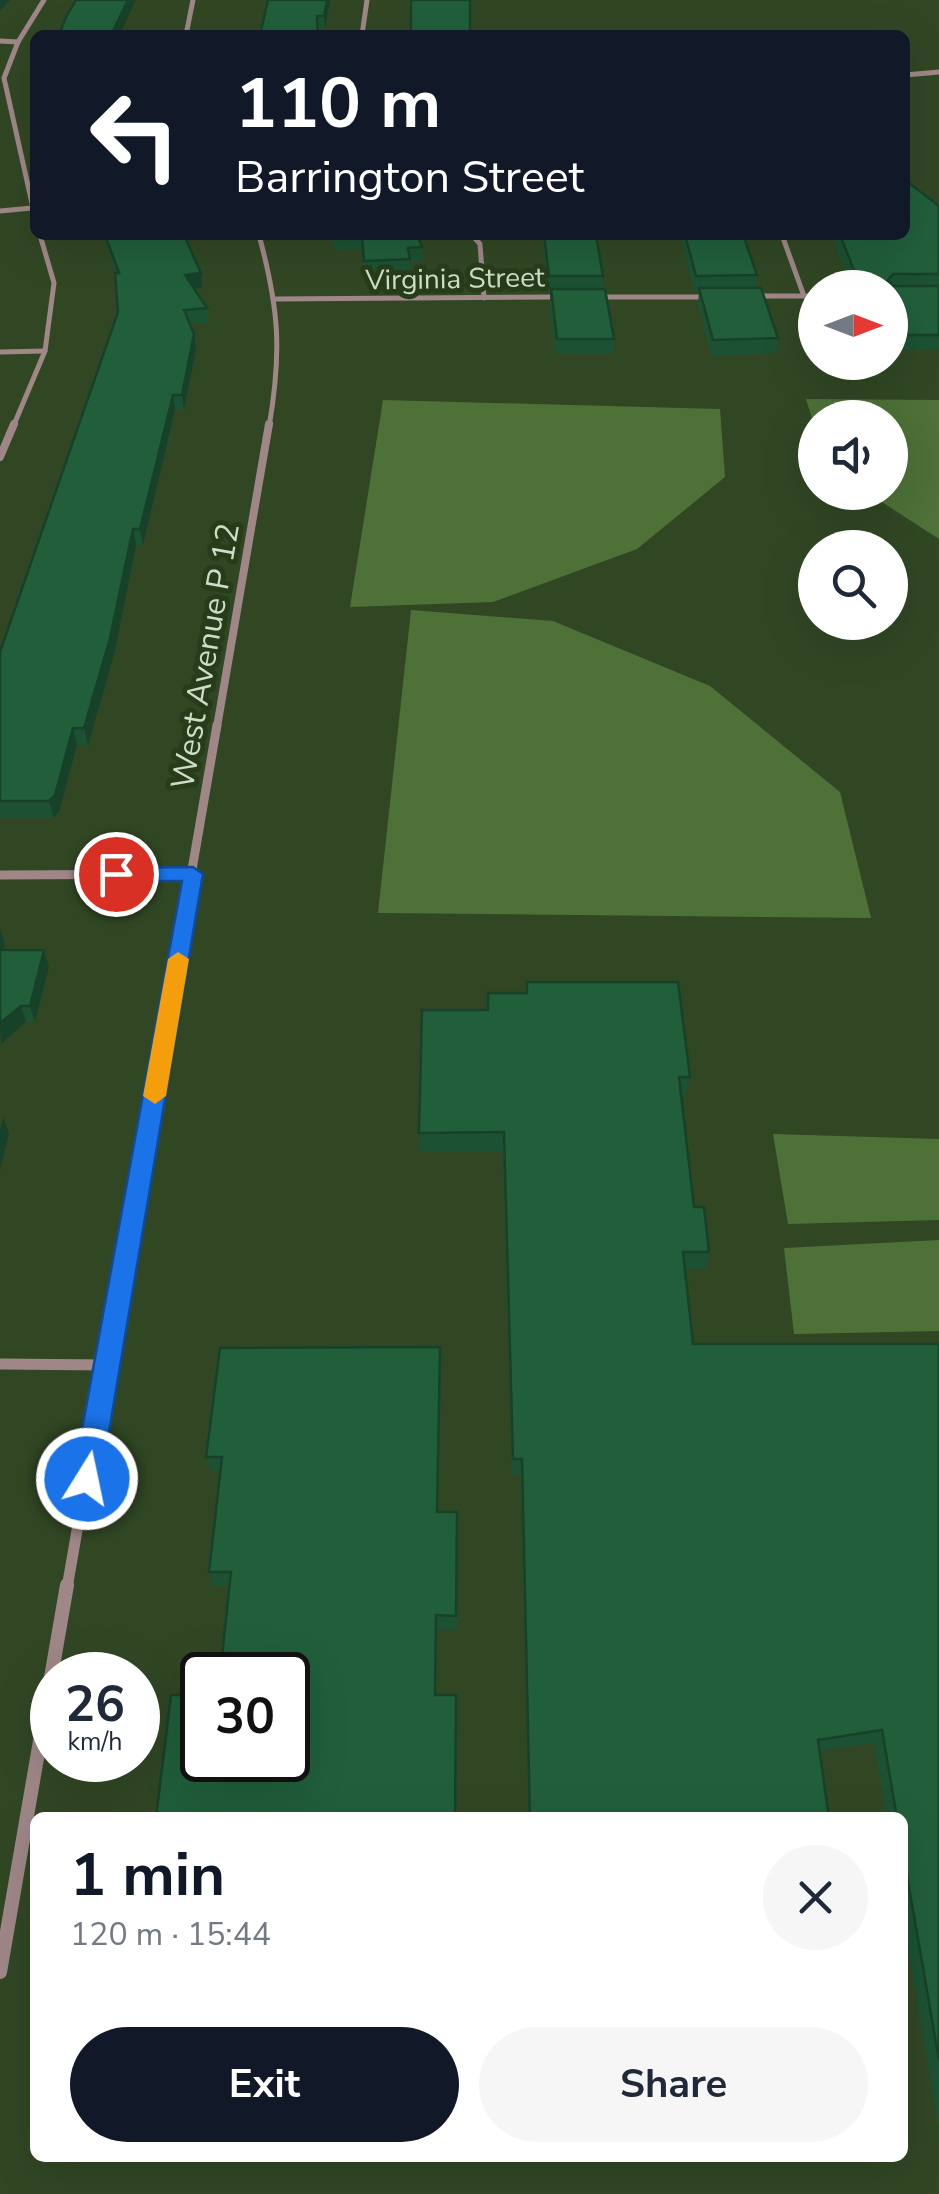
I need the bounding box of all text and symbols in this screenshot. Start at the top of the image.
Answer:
text: 110 m [235,56,441,152]
icon: left [70,70,200,200]
text: Barrington Street [235,147,584,208]
street label: Virginia Street [364,258,545,300]
north arrow [798,270,908,380]
map controls [798,270,908,640]
button: sound [798,400,908,510]
street label: West Avenue P 12 [161,520,250,792]
button: search [798,530,908,640]
pin [74,832,159,917]
icon: arrive [89,847,144,902]
position arrow [35,1427,139,1531]
speed limit sign: 30 [180,1652,310,1782]
text: 26 [65,1670,125,1739]
text: km/h [67,1725,123,1759]
text: 1 min [70,1834,225,1916]
button: close [763,1845,868,1950]
text: 120 m · 15:44 [70,1913,271,1956]
button: Exit [70,2027,459,2142]
button: Share [479,2027,868,2142]

